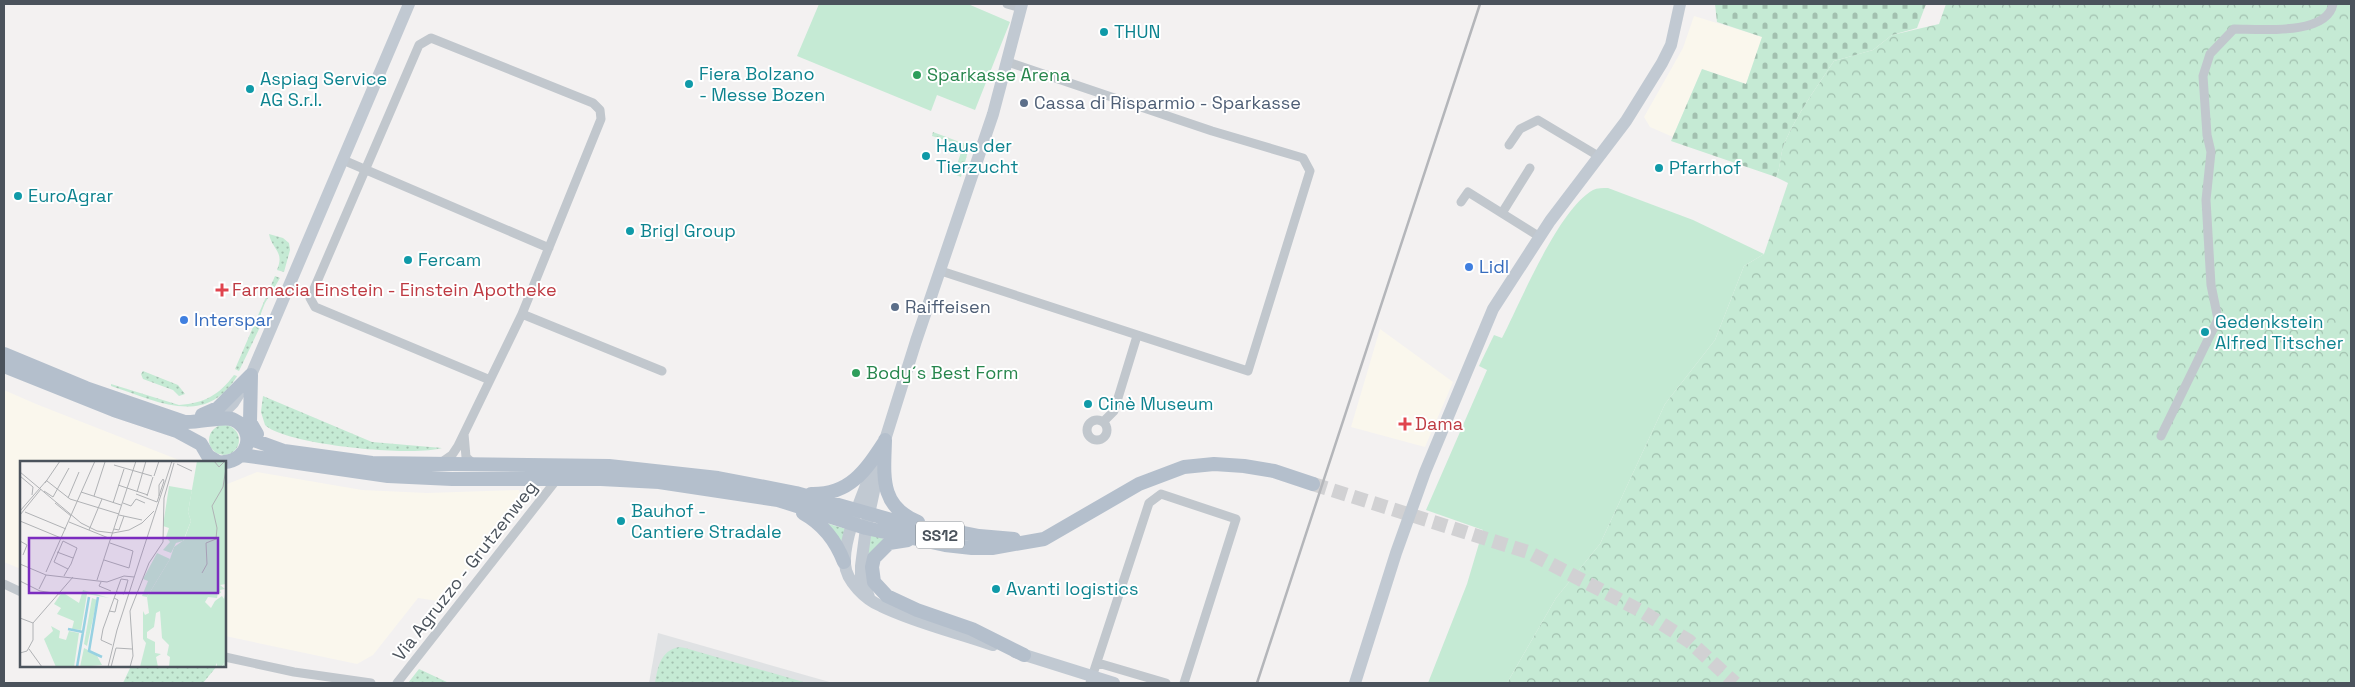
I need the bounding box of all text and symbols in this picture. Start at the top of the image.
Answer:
place label: THUN [1114,20,1160,43]
marker: THUN [1098,26,1110,38]
place label: Fiera Bolzano - Messe Bozen [699,62,825,106]
place label: Sparkasse Arena [927,63,1070,86]
place label: Aspiag Service AG S.r.l. [260,67,387,111]
marker: Sparkasse Arena [911,69,923,81]
marker: Fiera Bolzano - Messe Bozen [683,78,695,90]
marker: Aspiag Service AG S.r.l. [244,83,256,95]
place label: Cassa di Risparmio - Sparkasse [1034,91,1301,114]
marker: Cassa di Risparmio - Sparkasse [1018,97,1030,109]
place label: Haus der Tierzucht [936,134,1019,178]
marker: Haus der Tierzucht [920,150,932,162]
place label: Pfarrhof [1669,156,1741,179]
marker: Pfarrhof [1653,162,1665,174]
place label: EuroAgrar [28,184,113,207]
marker: EuroAgrar [12,190,24,202]
place label: Brigl Group [640,219,736,242]
marker: Brigl Group [624,225,636,237]
place label: Fercam [418,248,481,271]
marker: Fercam [402,254,414,266]
place label: Lidl [1479,255,1509,278]
marker: Lidl [1463,261,1475,273]
place label: Farmacia Einstein - Einstein Apotheke [232,278,557,301]
marker: Farmacia Einstein - Einstein Apotheke [216,284,228,296]
place label: Raiffeisen [905,295,991,318]
marker: Raiffeisen [889,301,901,313]
place label: Interspar [194,308,273,331]
place label: Gedenkstein Alfred Titscher [2215,310,2344,354]
marker: Interspar [178,314,190,326]
marker: Gedenkstein Alfred Titscher [2199,326,2211,338]
place label: Body´s Best Form [866,361,1019,384]
marker: Body´s Best Form [850,367,862,379]
place label: Cinè Museum [1098,392,1214,415]
marker: Cinè Museum [1082,398,1094,410]
place label: Dama [1415,412,1463,435]
marker: Dama [1399,418,1411,430]
inset map [20,461,226,667]
street label: Via Agruzzo - Grutzenweg [387,476,542,665]
place label: Bauhof - Cantiere Stradale [631,499,782,543]
marker: Bauhof - Cantiere Stradale [615,515,627,527]
road number: SS12 [916,522,964,548]
place label: Avanti logistics [1006,577,1139,600]
marker: Avanti logistics [990,583,1002,595]

